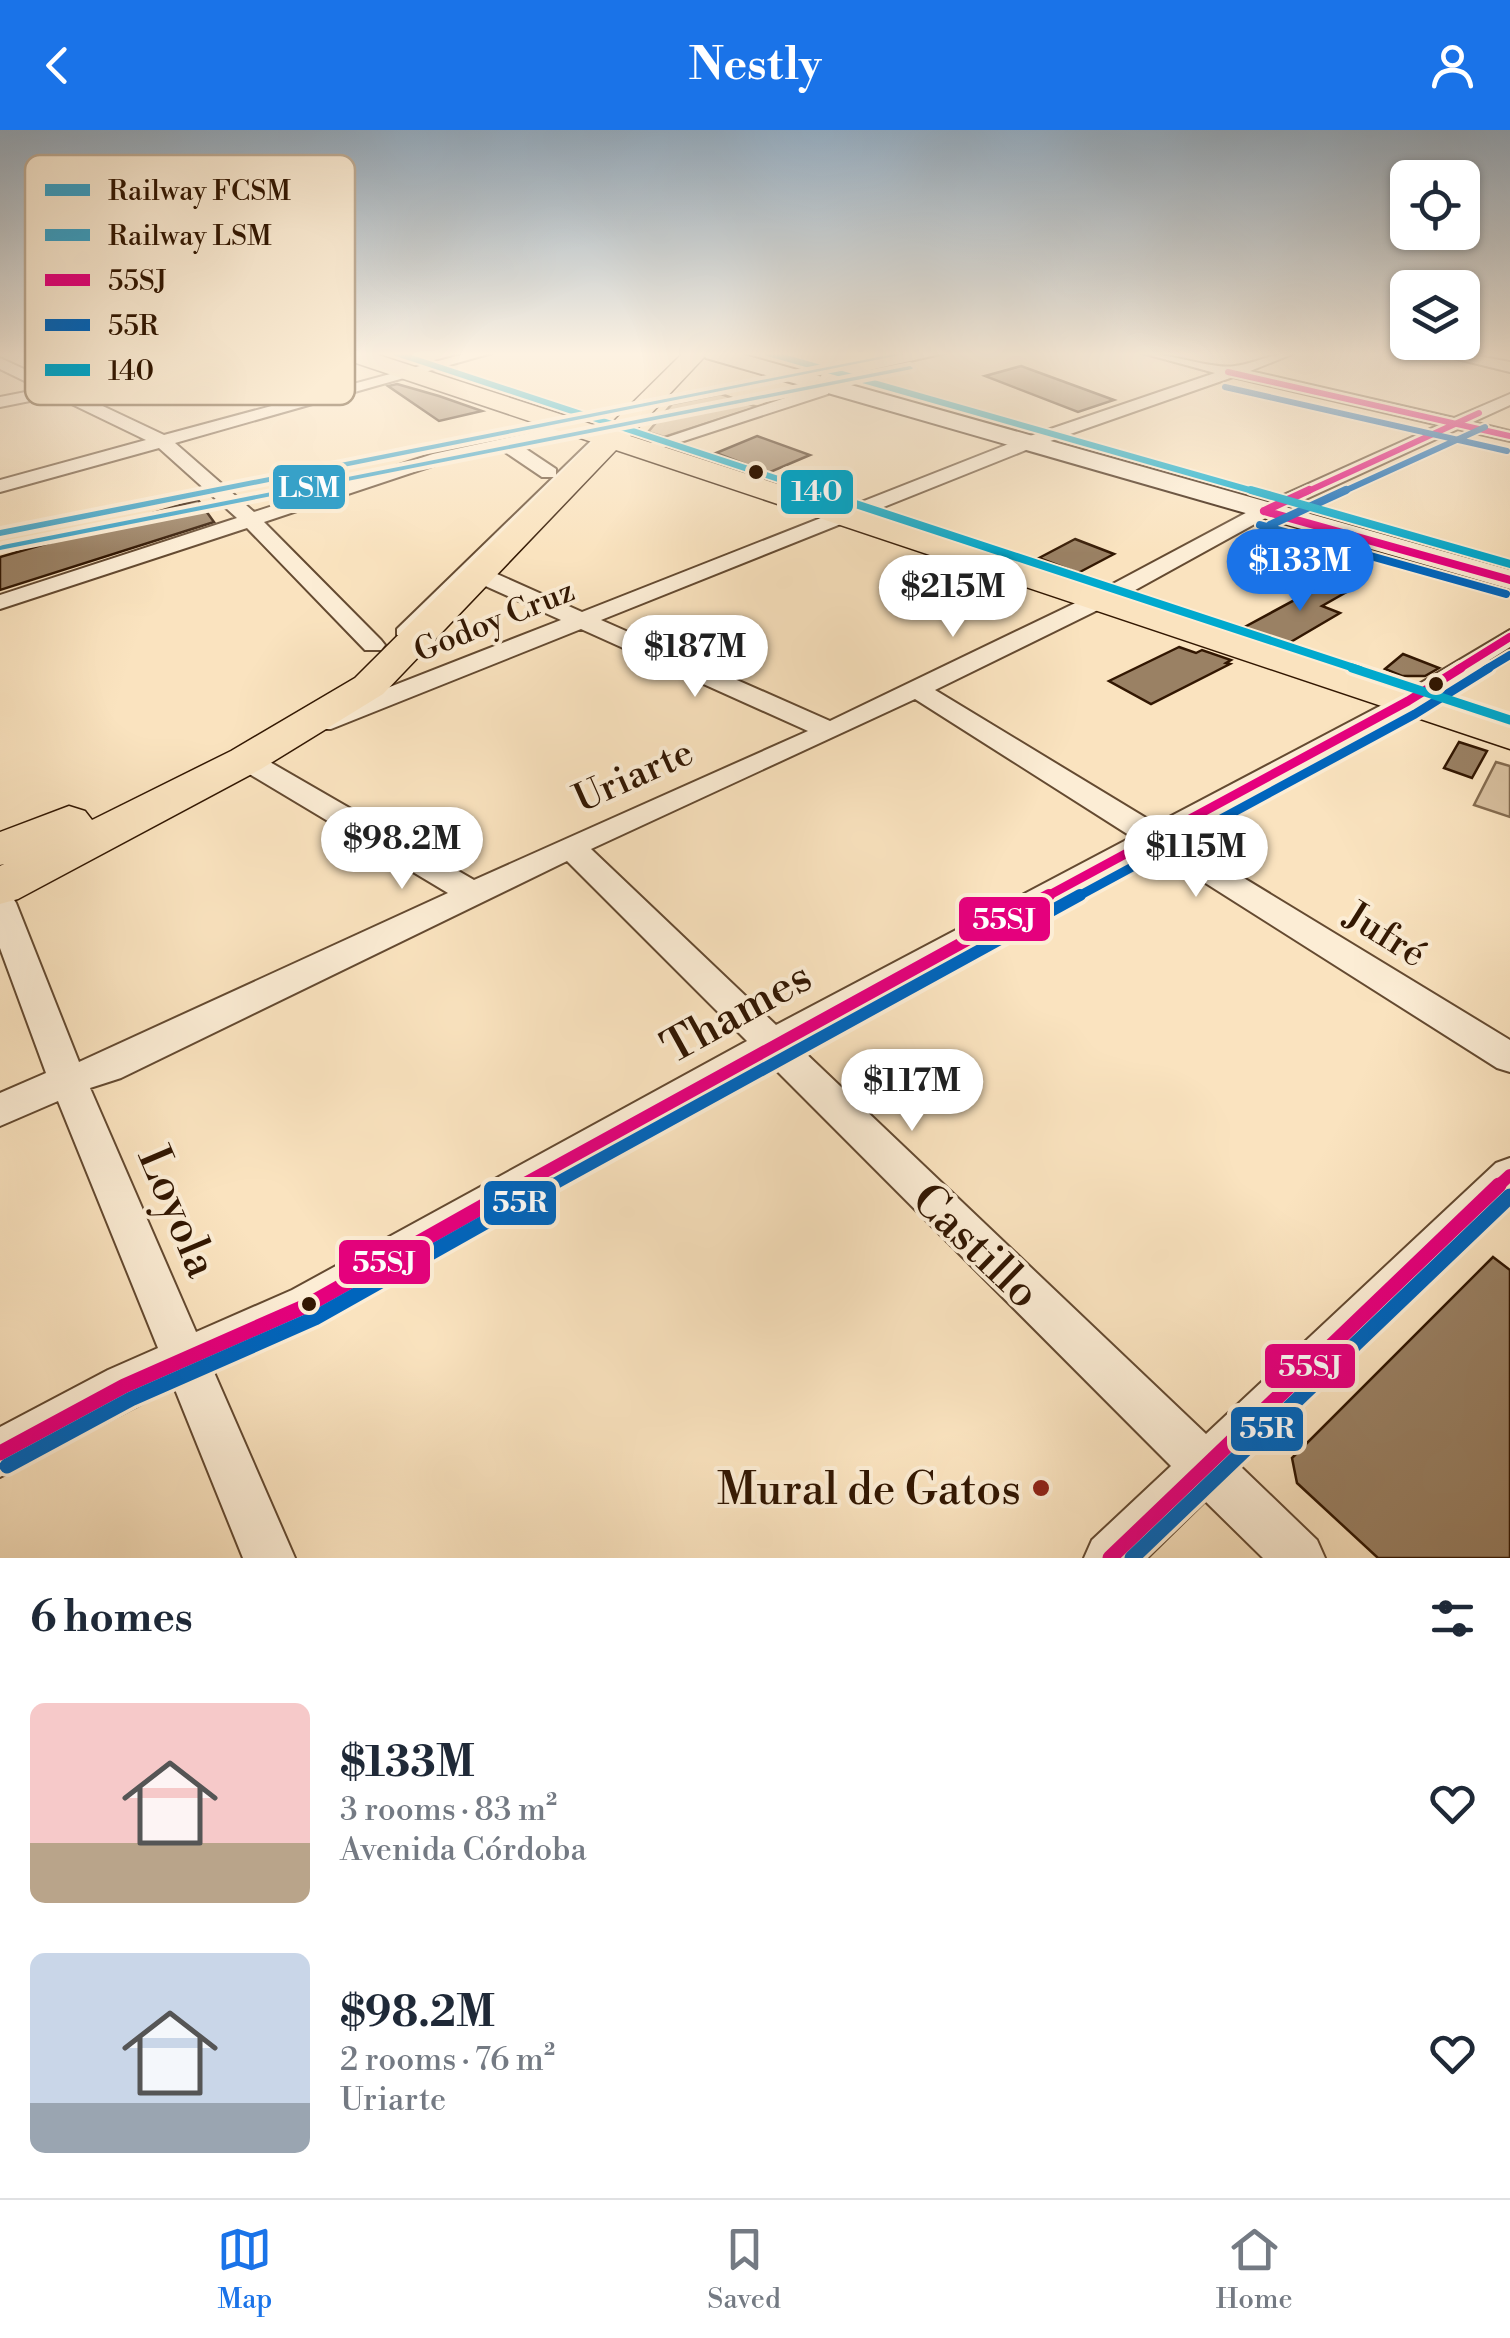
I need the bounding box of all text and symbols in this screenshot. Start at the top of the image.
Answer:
text: Nestly [688,37,822,94]
icon: back [30,38,85,93]
icon: person [1425,38,1480,93]
legend [25,155,355,405]
map controls [1390,160,1480,360]
button: locate [1390,160,1480,250]
text: Railway FCSM [108,174,291,209]
text: Railway LSM [108,219,272,254]
text: 55SJ [108,264,168,299]
button: layers [1390,270,1480,360]
text: 55R [108,309,159,344]
text: 140 [108,354,154,389]
unlabelled marker [746,462,766,482]
line badge: LSM [271,463,347,511]
line badge: 140 [779,468,855,516]
text: LSM [278,471,340,506]
text: 140 [791,475,843,510]
pin: $133M [1230,529,1370,614]
text: $133M [1249,541,1351,581]
pin: $215M [883,555,1023,640]
text: $215M [901,567,1005,607]
street label: Godoy Cruz [408,571,580,671]
pin: $187M [625,615,765,700]
text: $187M [644,627,746,667]
unlabelled marker [1426,674,1446,694]
street label: Uriarte [566,729,701,823]
pin: $98.2M [321,807,483,892]
pin: $115M [1126,815,1266,900]
text: $98.2M [343,819,461,859]
text: $115M [1146,827,1246,867]
street label: Jufré [1334,891,1435,978]
line badge: 55SJ [957,895,1052,943]
text: 55SJ [972,903,1036,938]
street label: Thames [652,949,822,1077]
pin: $117M [842,1049,982,1134]
text: $117M [863,1061,961,1101]
street label: Loyola [124,1138,230,1286]
street label: Castillo [899,1172,1051,1322]
line badge: 55R [482,1179,558,1227]
text: 55R [492,1186,549,1221]
line badge: 55SJ [337,1238,432,1286]
text: 55SJ [352,1246,416,1281]
unlabelled marker [299,1294,319,1314]
line badge: 55SJ [1263,1342,1357,1390]
text: 55SJ [1278,1350,1342,1385]
line badge: 55R [1229,1405,1305,1453]
text: 55R [1239,1412,1296,1447]
place label: Mural de Gatos [717,1462,1021,1519]
marker: Mural de Gatos [1030,1477,1052,1499]
icon: filters [1425,1591,1480,1646]
text: 6 homes [30,1592,193,1645]
text: $133M [340,1737,475,1790]
icon: home [110,1743,230,1863]
icon: heart [1425,1776,1480,1831]
text: 3 rooms · 83 m² [340,1790,557,1830]
text: Avenida Córdoba [340,1830,587,1870]
text: $98.2M [340,1987,495,2040]
icon: home [110,1993,230,2113]
icon: heart [1425,2026,1480,2081]
text: 2 rooms · 76 m² [340,2040,555,2080]
text: Uriarte [340,2080,446,2120]
tab: Map [217,2222,273,2317]
tab: Saved [707,2222,781,2317]
tab: Home [1216,2222,1293,2317]

